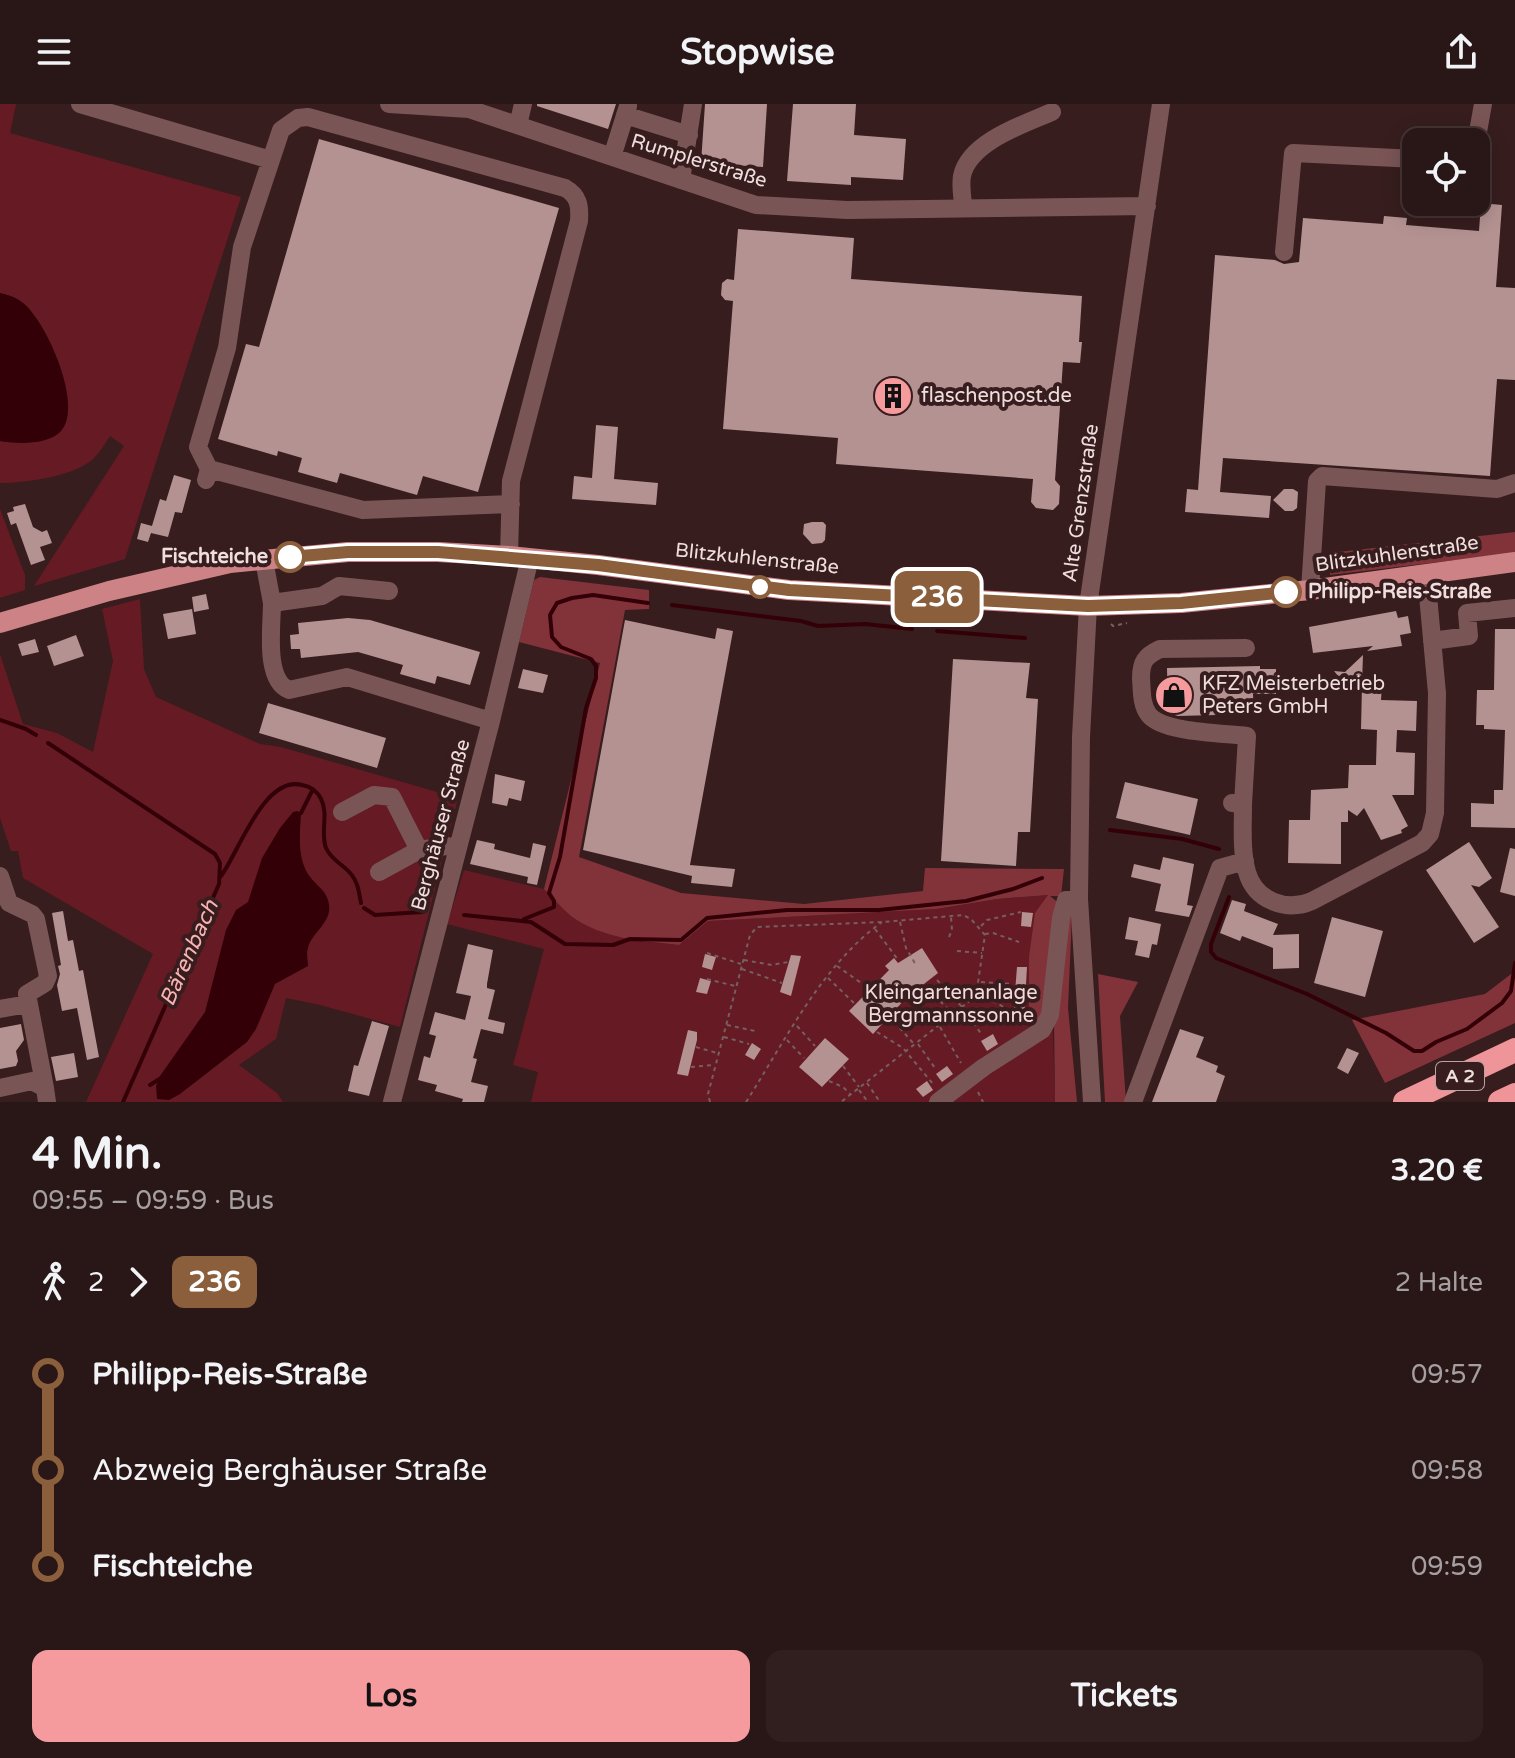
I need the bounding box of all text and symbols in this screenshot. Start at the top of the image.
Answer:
icon: menu [32,30,76,74]
icon: share [1439,30,1483,74]
text: Stopwise [680,31,835,74]
map controls [1402,128,1490,216]
button: locate [1402,128,1490,216]
street label: Rumplerstraße [628,129,770,193]
building icon: flaschenpost.de [872,375,914,417]
place label: flaschenpost.de [921,384,1072,408]
street label: Alte Grenzstraße [1058,422,1104,584]
street label: Blitzkuhlenstraße [1314,531,1480,577]
street label: Blitzkuhlenstraße [674,538,840,580]
marker: Fischteiche [275,542,305,572]
place label: Fischteiche [161,545,268,569]
line badge: 236 [891,571,983,623]
unlabelled marker [749,576,771,598]
marker: Philipp-Reis-Straße [1271,577,1301,607]
text: 236 [911,580,963,614]
place label: Philipp-Reis-Straße [1308,580,1492,604]
place label: KFZ Meisterbetrieb Peters GmbH [1202,672,1385,719]
shop icon: KFZ Meisterbetrieb Peters GmbH [1153,674,1195,716]
street label: Berghäuser Straße [407,737,475,913]
water label: Bärenbach [154,896,224,1010]
park label: Kleingartenanlage Bergmannssonne [865,981,1037,1028]
road number: A 2 [1436,1062,1484,1090]
text: 4 Min. [32,1128,162,1181]
text: 3.20 € [1390,1152,1483,1189]
text: 09:55 – 09:59 · Bus [32,1185,274,1216]
icon: walk [32,1260,76,1304]
icon: forward [116,1260,160,1304]
text: 236 [188,1265,241,1299]
text: 2 [88,1267,104,1298]
text: 2 Halte [1395,1267,1483,1298]
text: Philipp-Reis-Straße [92,1356,368,1393]
text: 09:57 [1411,1359,1483,1390]
text: Abzweig Berghäuser Straße [92,1452,487,1489]
text: 09:58 [1411,1455,1483,1486]
text: Fischteiche [92,1548,253,1585]
text: 09:59 [1411,1551,1483,1582]
button: Los [32,1650,750,1742]
button: Tickets [766,1650,1483,1742]

